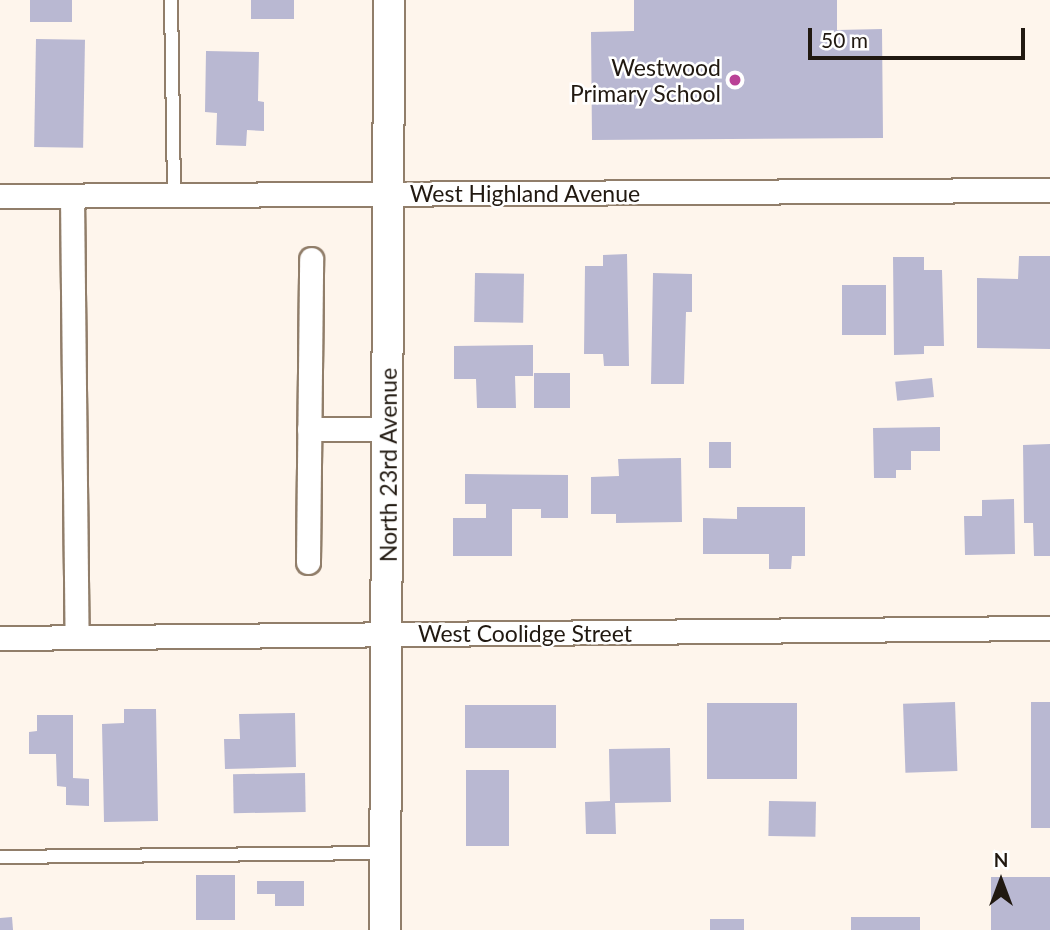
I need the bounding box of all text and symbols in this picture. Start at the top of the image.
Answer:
scale bar [812,14,1029,58]
text: 50 m [821,27,868,52]
place label: Westwood Primary School [569,53,721,107]
marker: Westwood Primary School [727,72,743,88]
street label: West Highland Avenue [409,179,641,207]
street label: North 23rd Avenue [374,367,402,563]
street label: West Coolidge Street [418,619,632,647]
north arrow [966,846,1036,916]
text: N [994,848,1008,871]

